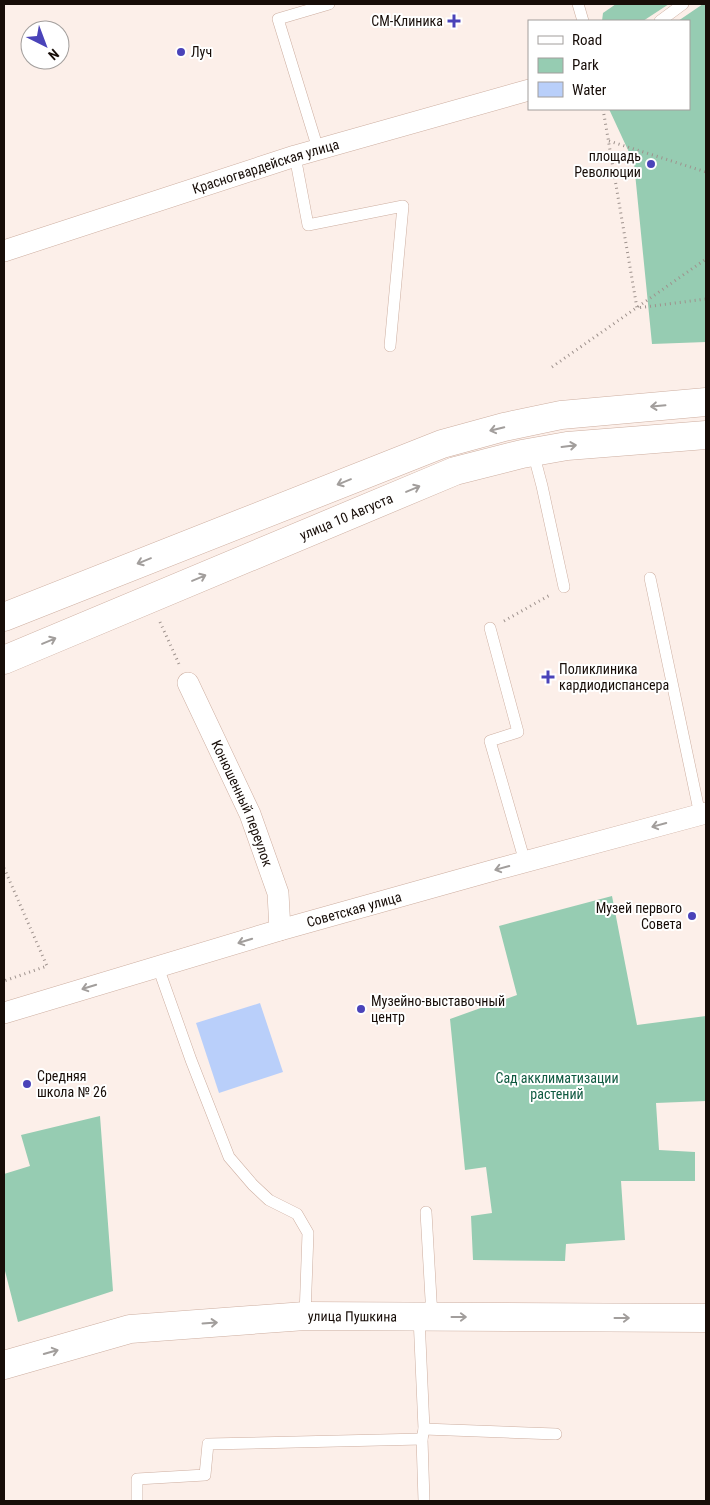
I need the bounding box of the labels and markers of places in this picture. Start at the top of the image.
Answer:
place label: СМ-Клиника [371,13,443,29]
marker: СМ-Клиника [447,14,461,28]
place label: Луч [191,44,212,60]
marker: Луч [175,46,187,58]
place label: площадь Революции [574,148,641,180]
marker: площадь Революции [645,158,657,170]
place label: Поликлиника кардиодиспансера [559,661,669,693]
marker: Поликлиника кардиодиспансера [541,670,555,684]
place label: Музей первого Совета [596,900,682,932]
marker: Музей первого Совета [686,910,698,922]
place label: Музейно-выставочный центр [371,993,505,1025]
marker: Музейно-выставочный центр [355,1003,367,1015]
place label: Средняя школа № 26 [37,1068,107,1100]
marker: Средняя школа № 26 [21,1078,33,1090]

